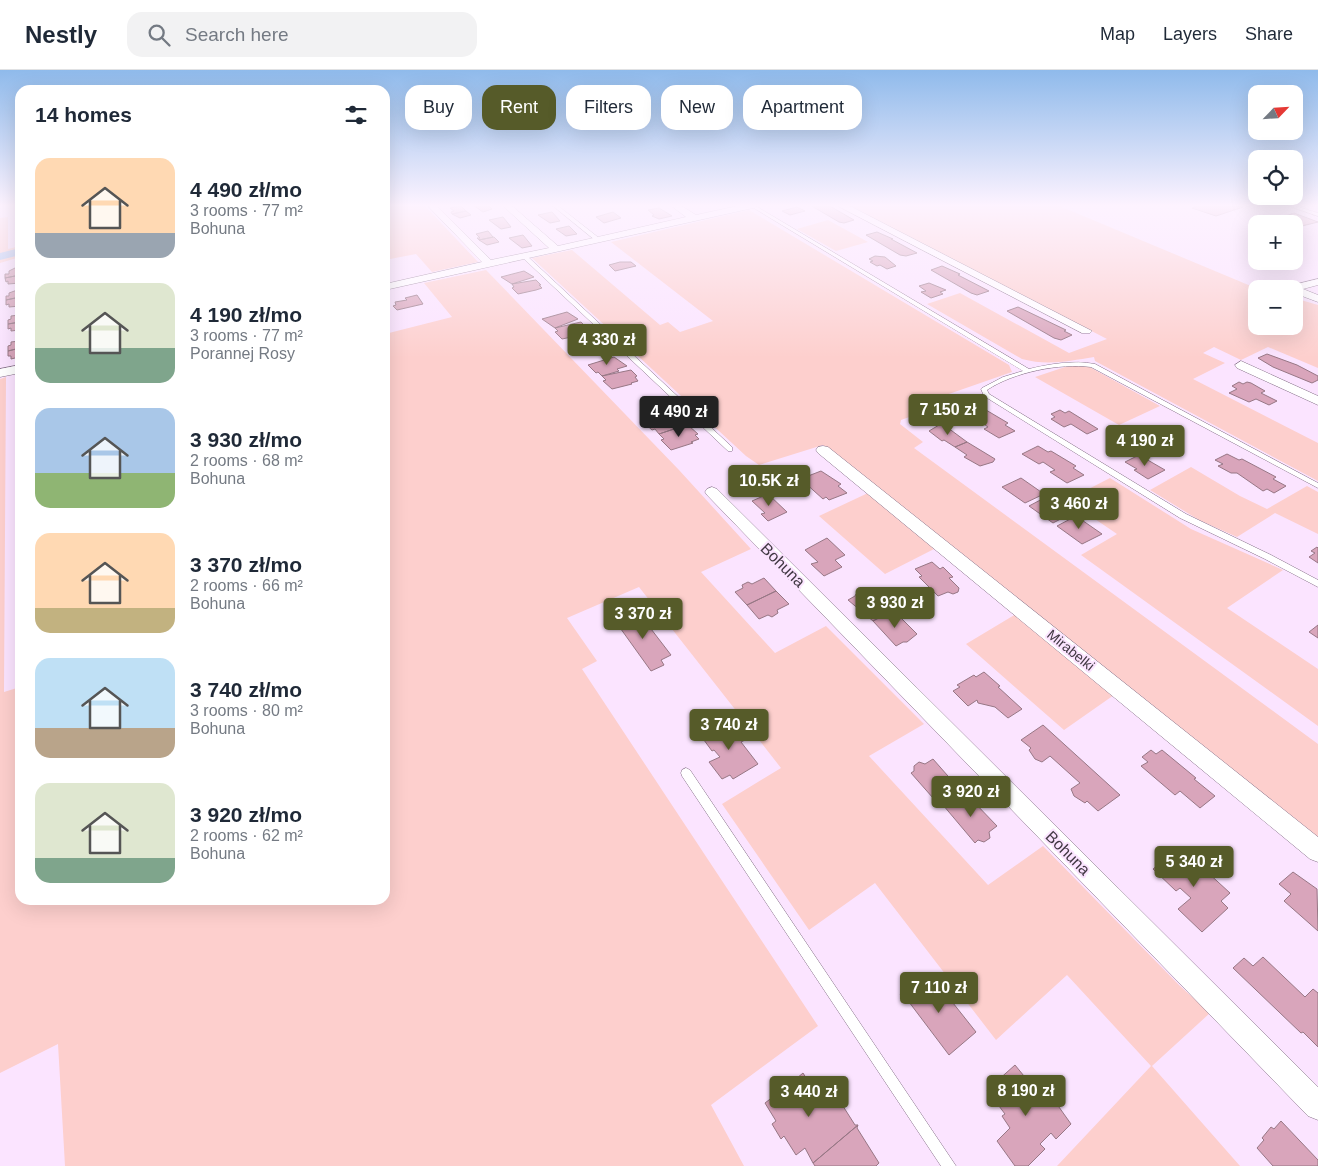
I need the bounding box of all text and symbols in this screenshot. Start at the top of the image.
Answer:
search box [127,12,477,57]
text: Nestly [25,21,97,48]
icon: search [145,21,173,49]
text: Search here [185,24,289,45]
text: Map [1100,24,1135,44]
text: Layers [1163,24,1217,44]
text: Share [1245,24,1293,44]
chip: Buy [405,85,472,130]
chip: Rent [482,85,556,130]
chip: Filters [566,85,651,130]
chip: New [661,85,733,130]
chip: Apartment [743,85,862,130]
north arrow [1248,85,1302,140]
map controls [1248,85,1303,335]
icon: filters [342,101,370,129]
text: 14 homes [35,103,132,126]
button: locate [1248,150,1303,205]
icon: home [75,178,135,238]
text: 4 490 zł/mo [190,178,302,201]
text: 3 rooms · 77 m² [190,202,303,219]
button: + [1248,215,1303,270]
text: Bohuna [190,220,245,237]
button: − [1248,280,1303,335]
icon: home [75,303,135,363]
text: 4 190 zł/mo [190,303,302,326]
pin: 4 330 zł [555,324,659,366]
text: 3 rooms · 77 m² [190,327,303,344]
text: 4 330 zł [579,331,635,348]
text: Porannej Rosy [190,345,295,362]
pin: 7 150 zł [896,394,1000,436]
pin: 4 490 zł [627,396,731,438]
text: 7 150 zł [920,401,976,418]
text: 4 490 zł [651,403,707,420]
pin: 4 190 zł [1093,424,1197,467]
icon: home [75,428,135,488]
text: 3 930 zł/mo [190,428,302,451]
text: 4 190 zł [1117,432,1173,449]
text: 2 rooms · 68 m² [190,452,303,469]
pin: 10.5K zł [717,464,821,507]
text: Bohuna [190,470,245,487]
text: 10.5K zł [739,472,799,489]
pin: 3 460 zł [1027,488,1131,530]
text: 3 460 zł [1051,495,1107,512]
street label: Bohuna [757,539,809,591]
icon: home [75,553,135,613]
text: 3 370 zł/mo [190,553,302,576]
text: 2 rooms · 66 m² [190,577,303,594]
pin: 3 930 zł [843,586,947,629]
text: 3 930 zł [867,594,923,611]
text: Bohuna [190,595,245,612]
pin: 3 370 zł [591,598,695,640]
text: 3 370 zł [615,605,671,622]
street label: Mirabelki [1044,626,1098,674]
icon: home [75,678,135,738]
text: 3 740 zł/mo [190,678,302,701]
text: 3 rooms · 80 m² [190,702,303,719]
pin: 3 740 zł [677,708,781,751]
text: 3 740 zł [701,716,757,733]
text: Bohuna [190,720,245,737]
pin: 3 920 zł [919,776,1023,818]
text: 3 920 zł [943,783,999,800]
icon: home [75,803,135,863]
text: 3 920 zł/mo [190,803,302,826]
text: 2 rooms · 62 m² [190,827,303,844]
street label: Bohuna [1042,827,1094,879]
text: Bohuna [190,845,245,862]
pin: 5 340 zł [1142,846,1246,888]
text: 5 340 zł [1166,853,1222,870]
pin: 7 110 zł [887,972,991,1014]
text: 7 110 zł [911,979,967,996]
pin: 8 190 zł [974,1074,1078,1117]
pin: 3 440 zł [757,1076,861,1118]
text: 8 190 zł [998,1082,1054,1099]
text: 3 440 zł [781,1083,837,1100]

